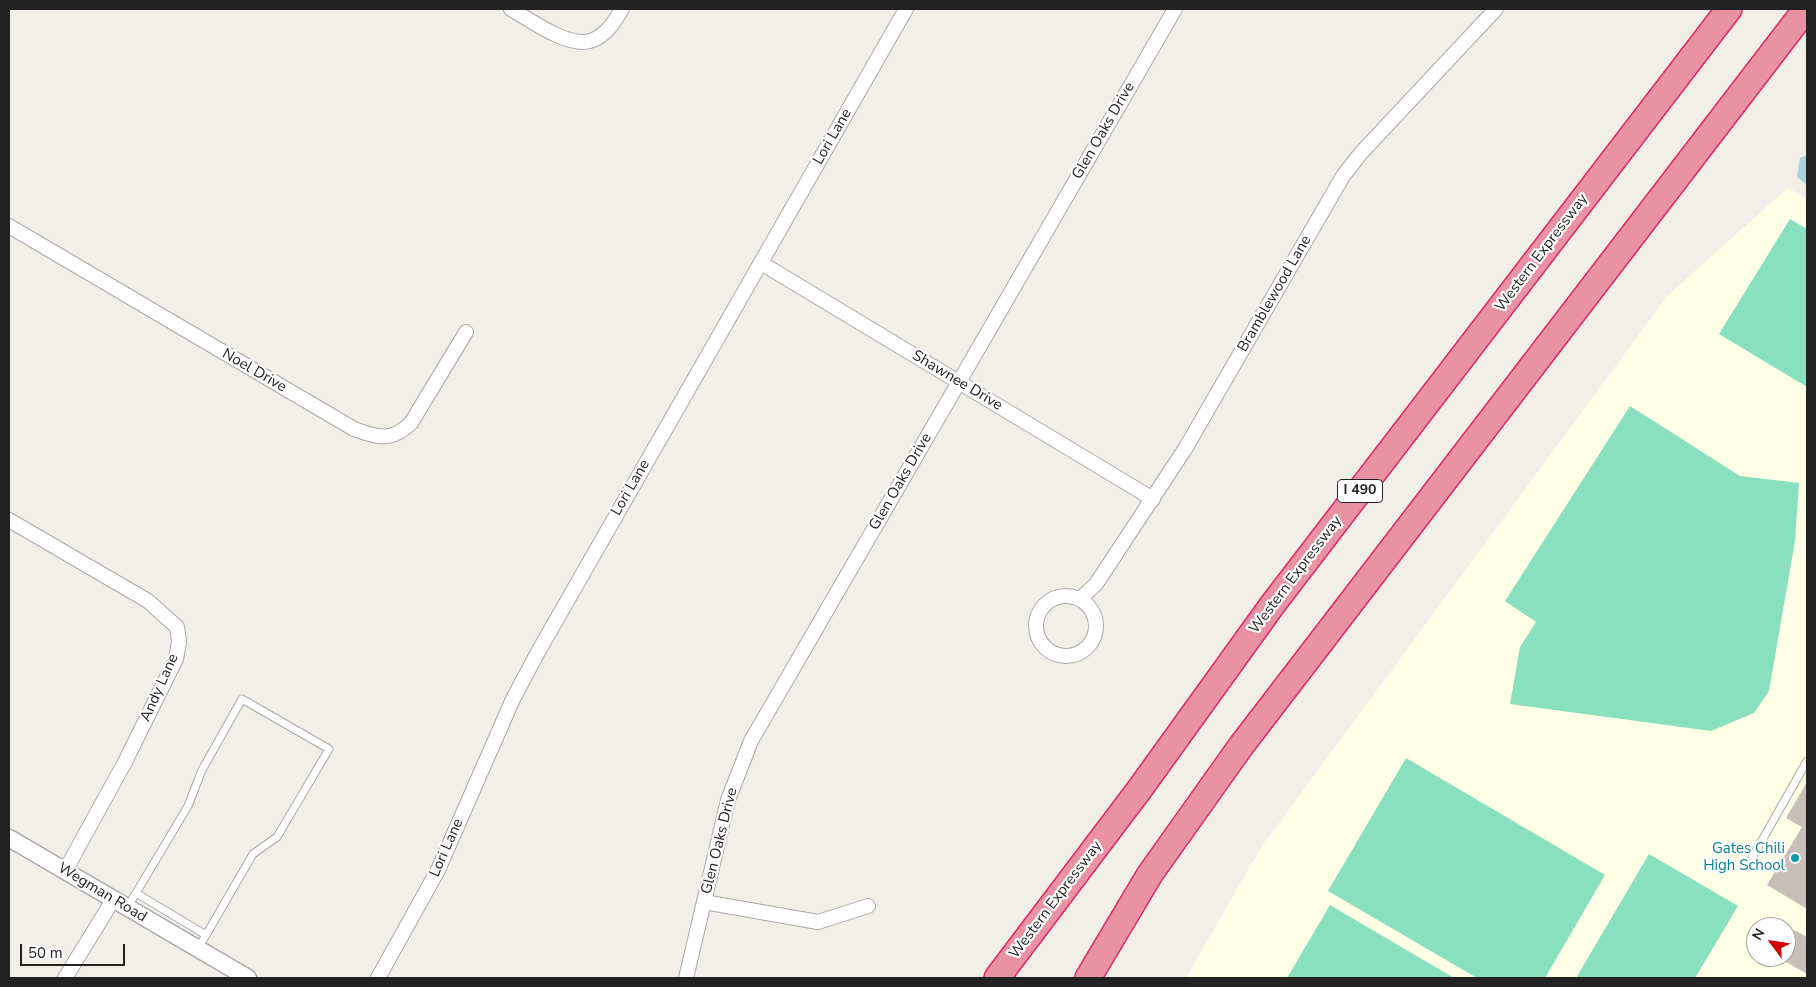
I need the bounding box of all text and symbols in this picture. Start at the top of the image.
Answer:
street label: Glen Oaks Drive [1069,79,1139,183]
street label: Lori Lane [810,106,856,168]
street label: Western Expressway [1492,191,1592,315]
street label: Bramblewood Lane [1234,233,1316,355]
street label: Noel Drive [219,345,289,397]
street label: Shawnee Drive [909,347,1005,415]
street label: Glen Oaks Drive [866,430,936,534]
street label: Lori Lane [608,457,654,519]
road number: I 490 [1338,480,1382,502]
street label: Western Expressway [1246,513,1346,637]
street label: Andy Lane [137,651,183,725]
street label: Glen Oaks Drive [698,786,742,896]
street label: Lori Lane [426,816,468,880]
street label: Western Expressway [1006,838,1106,962]
place label: Gates Chili High School [1703,840,1785,875]
marker: Gates Chili High School [1789,852,1801,864]
street label: Wegman Road [54,859,150,927]
north arrow [1746,917,1796,967]
text: N [1748,925,1769,944]
scale bar [22,934,128,966]
text: 50 m [28,943,63,963]

